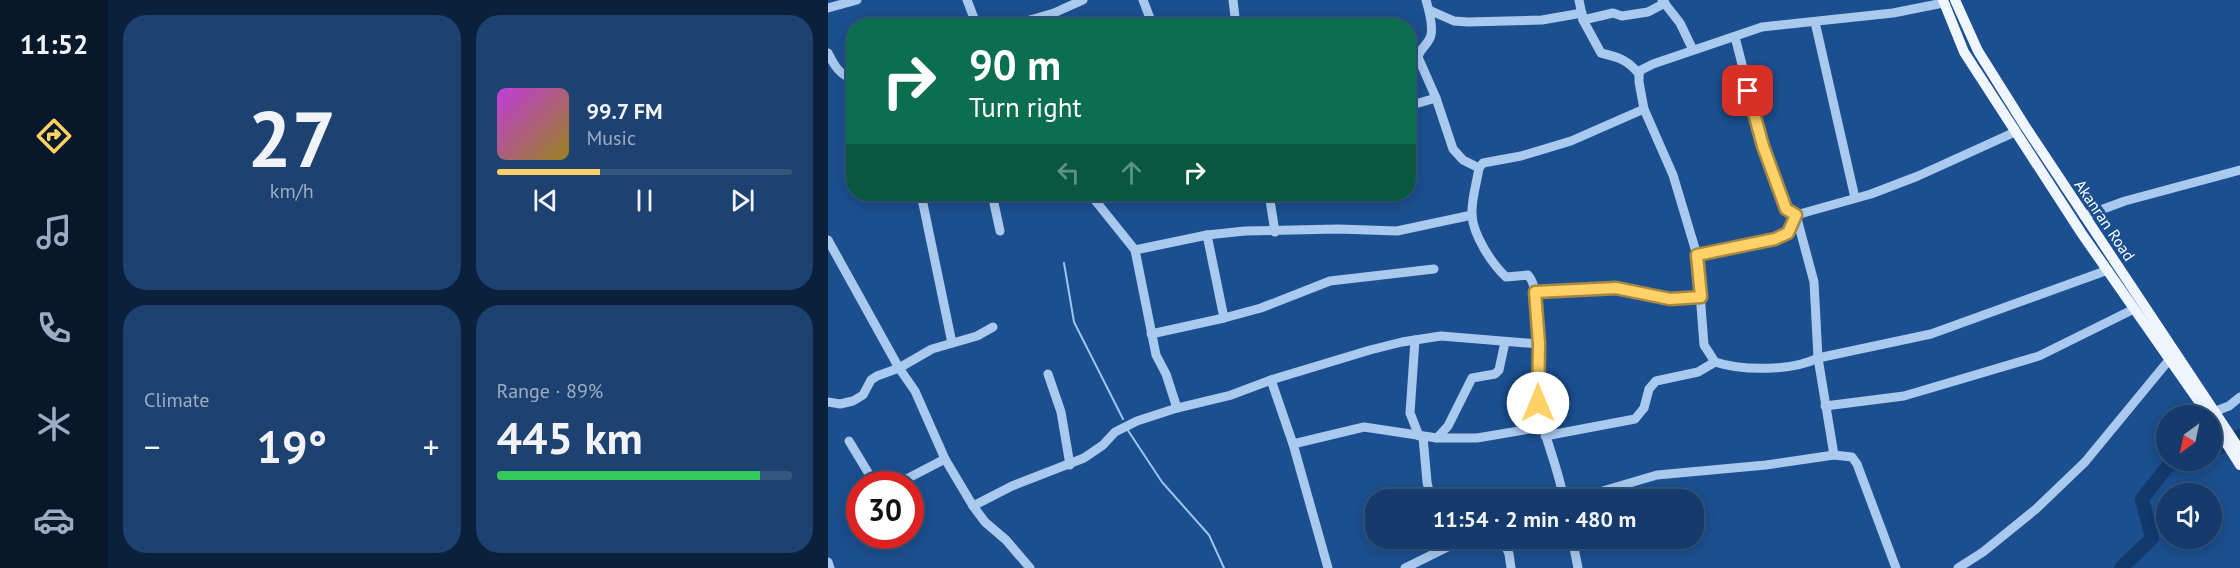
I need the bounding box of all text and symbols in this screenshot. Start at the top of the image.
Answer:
text: 11:52 [20,27,88,61]
text: 90 m [969,37,1061,92]
icon: right [870,42,948,120]
pin [1722,65,1773,116]
icon: arrive [1731,74,1764,107]
text: 27 [248,88,336,189]
text: Turn right [969,90,1082,124]
text: 99.7 FM [587,97,663,125]
icon: directions [33,115,75,157]
text: Music [587,125,636,151]
icon: left [1052,156,1085,189]
icon: ahead [1115,156,1148,189]
icon: right [1178,156,1211,189]
street label: Akanran Road [2070,175,2140,265]
text: km/h [270,178,314,204]
icon: previous [529,184,562,217]
icon: pause [628,184,661,217]
icon: next [726,184,759,217]
icon: music [33,211,75,253]
icon: phone [33,307,75,349]
position arrow [1506,371,1570,435]
text: Range · 89% [497,378,603,404]
text: Climate [144,387,210,413]
icon: climate [33,403,75,445]
north arrow [2156,405,2222,471]
map controls [2156,405,2222,549]
text: 445 km [497,408,643,466]
text: 19° [256,417,327,475]
text: − [144,425,161,468]
text: + [423,425,439,468]
speed limit sign: 30 [846,471,924,549]
button: sound [2156,483,2222,549]
icon: car [33,499,75,541]
text: 11:54 · 2 min · 480 m [1433,505,1636,533]

